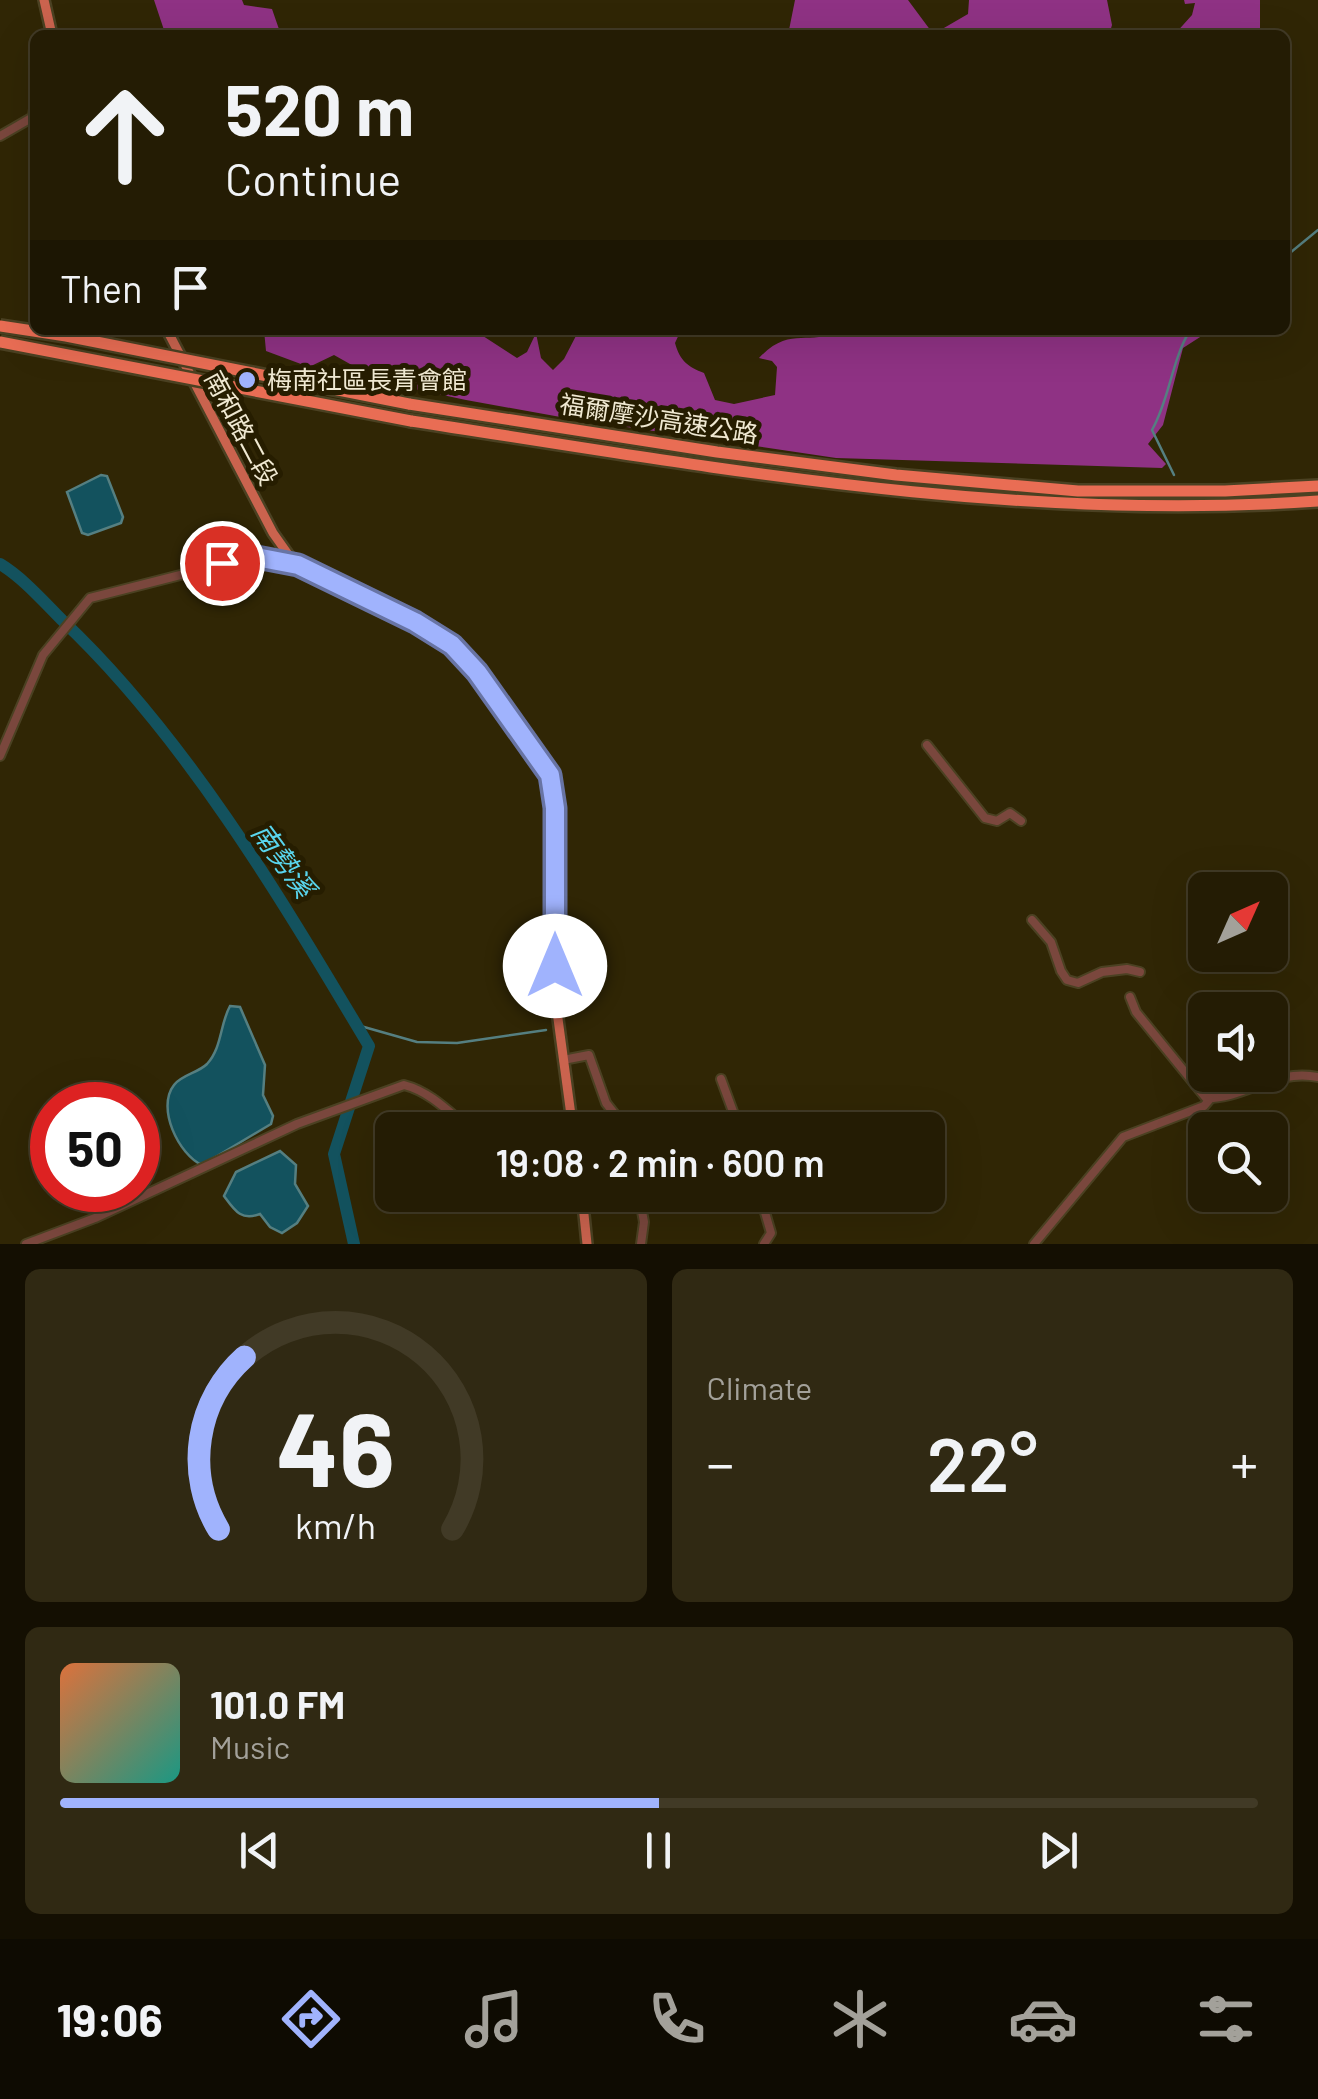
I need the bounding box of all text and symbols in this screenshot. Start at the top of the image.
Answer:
text: 520 m [225,66,414,150]
icon: ahead [60,70,190,200]
text: Continue [225,151,401,205]
icon: arrive [163,260,218,315]
text: Then [60,265,143,311]
place label: 梅南社區長青會館 [267,364,467,394]
street label: 南和路二段 [199,365,284,490]
marker: 梅南社區長青會館 [236,369,258,391]
street label: 福爾摩沙高速公路 [558,388,760,448]
pin [180,521,265,606]
icon: arrive [195,536,250,591]
water label: 南勢溪 [245,815,325,907]
north arrow [1188,872,1288,972]
map controls [1188,872,1288,1212]
position arrow [503,914,607,1018]
button: sound [1188,992,1288,1092]
speed limit sign: 50 [30,1082,160,1212]
button: search [1188,1112,1288,1212]
text: 19:08 · 2 min · 600 m [495,1139,825,1185]
text: Climate [707,1368,812,1406]
text: 46 [276,1383,395,1508]
text: 22° [927,1417,1038,1507]
text: − [707,1429,734,1495]
text: + [1230,1429,1258,1495]
text: km/h [295,1503,376,1546]
text: 101.0 FM [210,1681,345,1727]
text: Music [210,1727,290,1765]
icon: previous [232,1823,287,1878]
icon: pause [631,1823,686,1878]
icon: next [1031,1823,1086,1878]
icon: directions [276,1984,346,2054]
icon: music [459,1984,529,2054]
icon: phone [642,1984,712,2054]
icon: climate [825,1984,895,2054]
icon: car [1008,1984,1078,2054]
icon: filters [1191,1984,1261,2054]
text: 19:06 [57,1992,163,2046]

